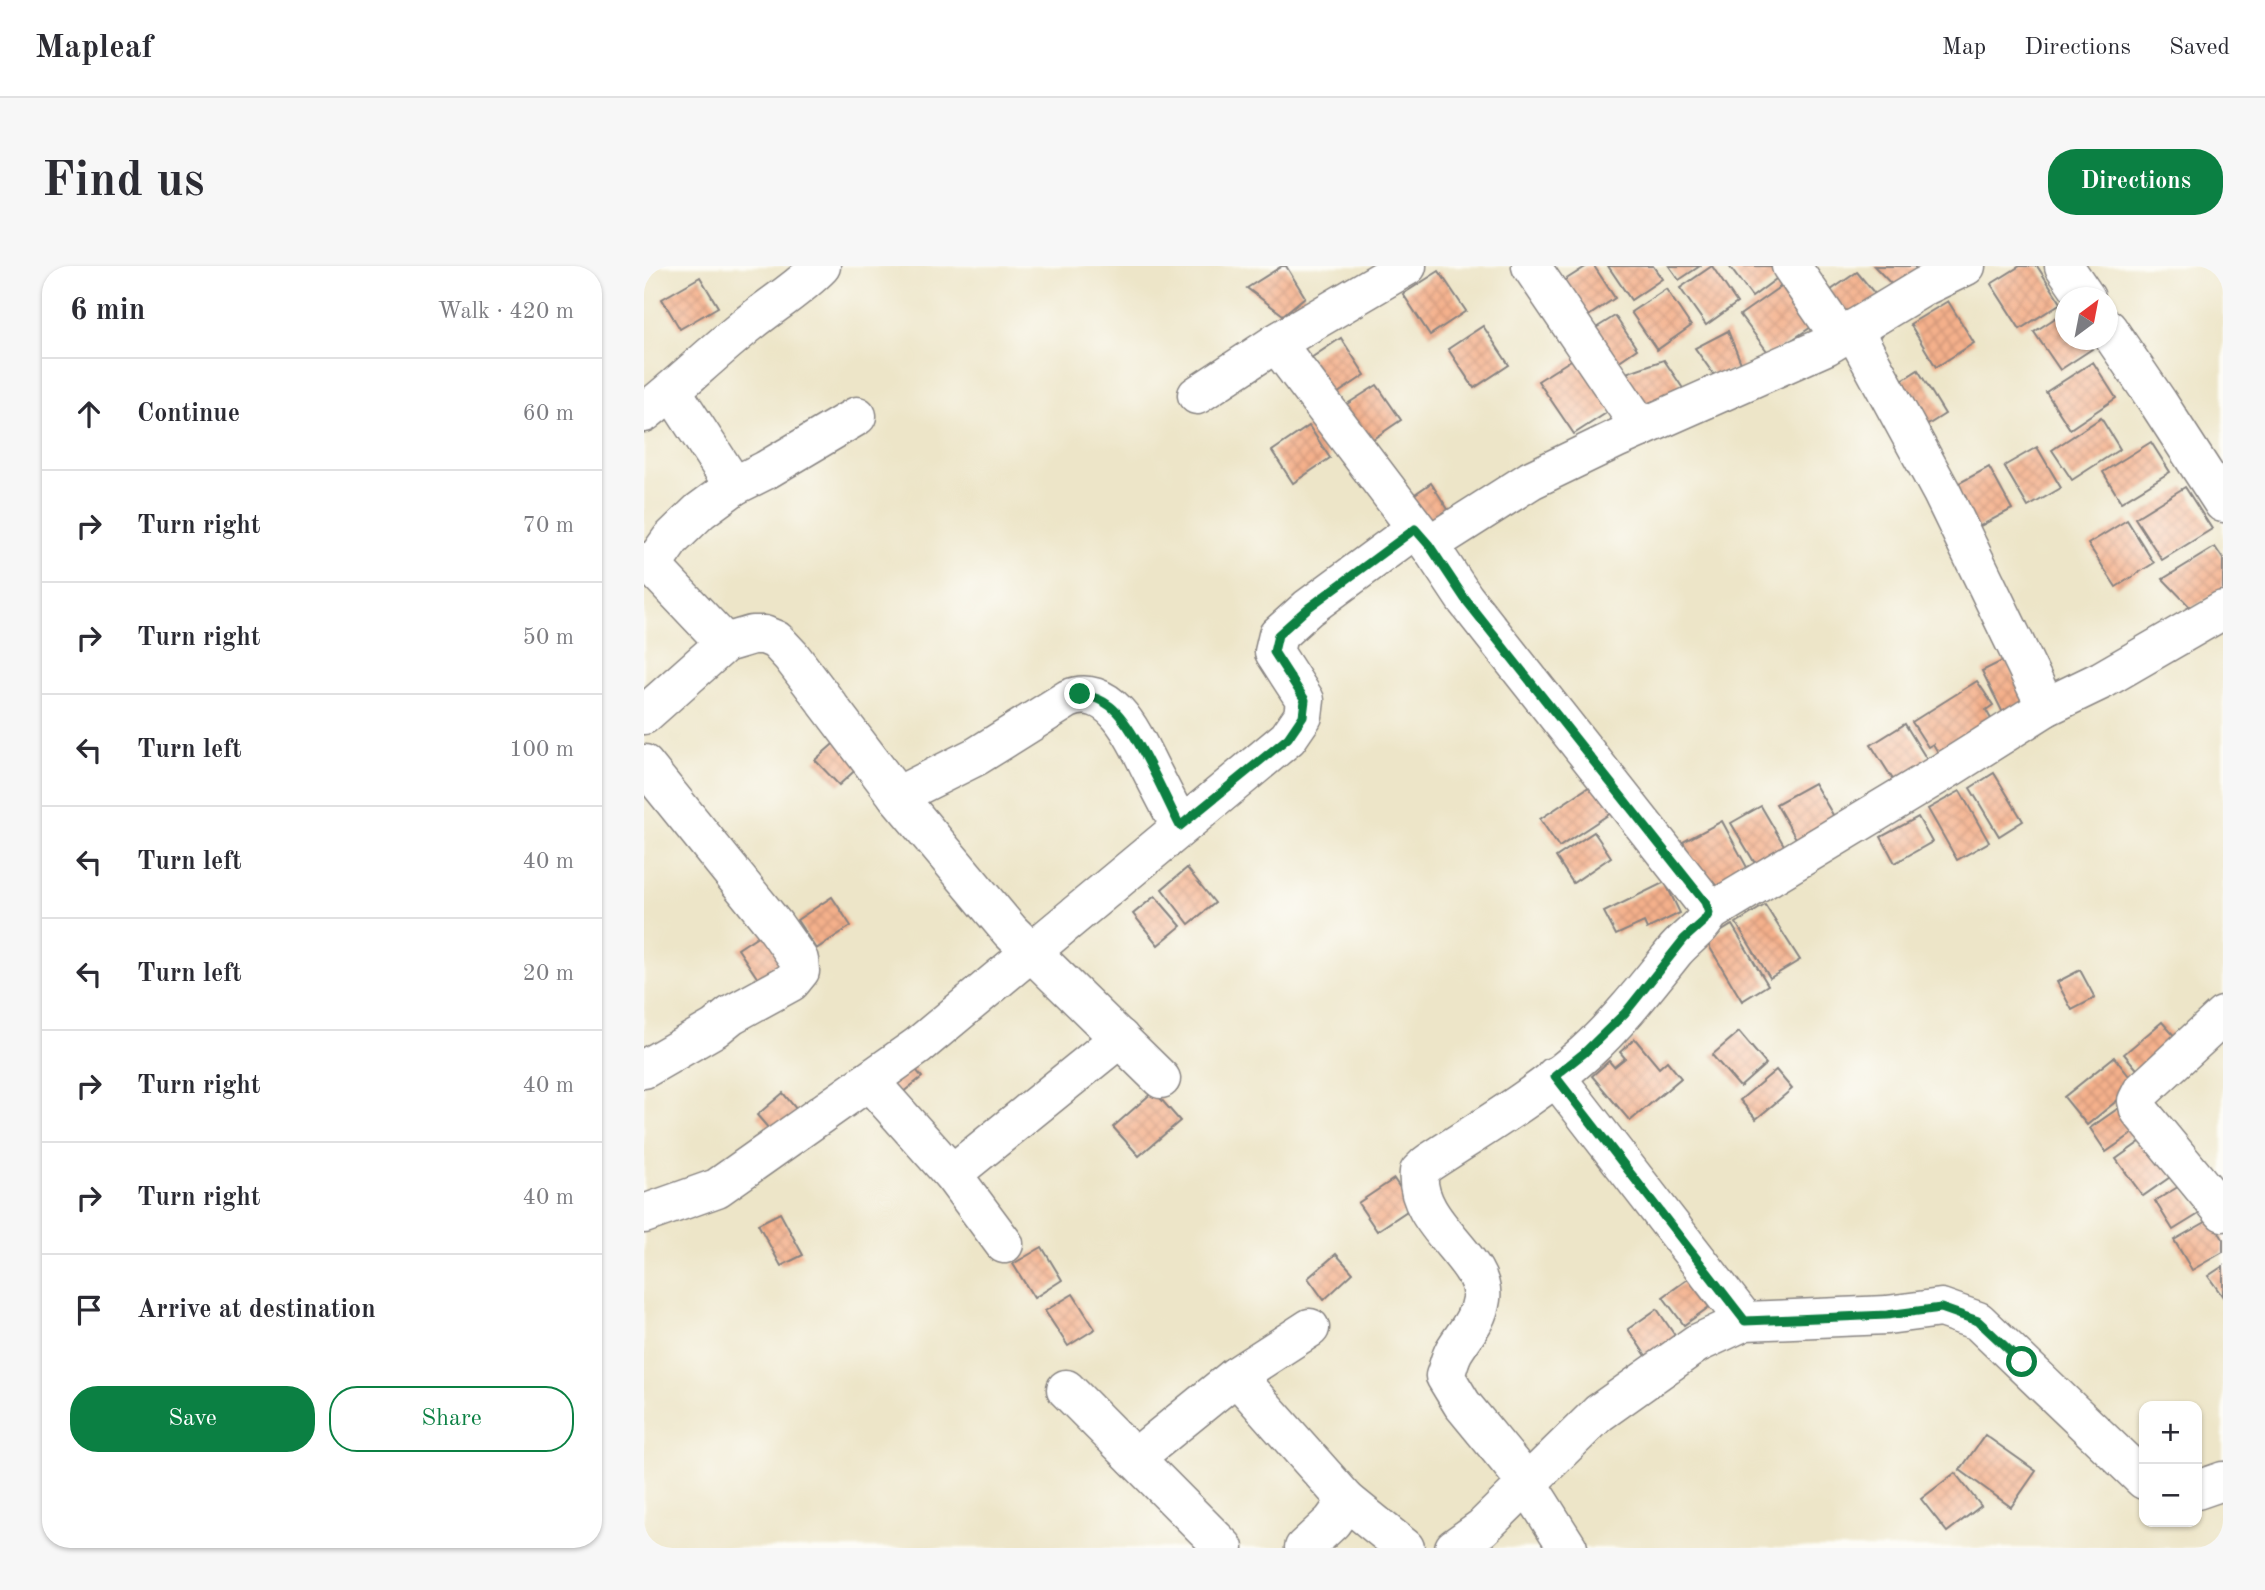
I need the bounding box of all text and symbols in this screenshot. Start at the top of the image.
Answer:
text: Mapleaf [35,32,153,65]
text: Map [1942,36,1986,60]
text: Directions [2024,36,2131,60]
text: Saved [2169,36,2230,60]
button: Directions [2048,149,2223,215]
text: Find us [42,158,205,207]
north arrow [2055,287,2118,350]
text: 6 min [70,296,145,326]
text: Walk · 420 m [438,300,574,323]
icon: ahead [70,395,108,433]
text: Continue [137,401,240,427]
text: 60 m [523,402,574,425]
icon: right [70,507,108,545]
text: Turn right [137,513,260,539]
text: 70 m [523,514,574,537]
icon: right [70,619,108,657]
text: Turn right [137,625,260,651]
text: 50 m [523,626,574,649]
route end [1064,678,1095,709]
icon: left [70,731,108,769]
text: Turn left [137,737,242,763]
text: 100 m [509,738,574,761]
icon: left [70,843,108,881]
text: Turn left [137,849,242,875]
text: 40 m [523,850,574,873]
icon: left [70,955,108,993]
text: Turn left [137,961,242,987]
text: 20 m [523,962,574,985]
icon: right [70,1067,108,1105]
text: Turn right [137,1073,260,1099]
text: 40 m [523,1074,574,1097]
icon: right [70,1179,108,1217]
text: Turn right [137,1185,260,1211]
text: 40 m [523,1186,574,1209]
icon: arrive [70,1291,108,1329]
text: Arrive at destination [137,1297,376,1323]
route start [2006,1346,2037,1377]
button: Save [70,1386,315,1452]
button: Share [329,1386,574,1452]
map controls [2139,1401,2202,1527]
button: + [2139,1401,2202,1464]
button: − [2139,1464,2202,1527]

